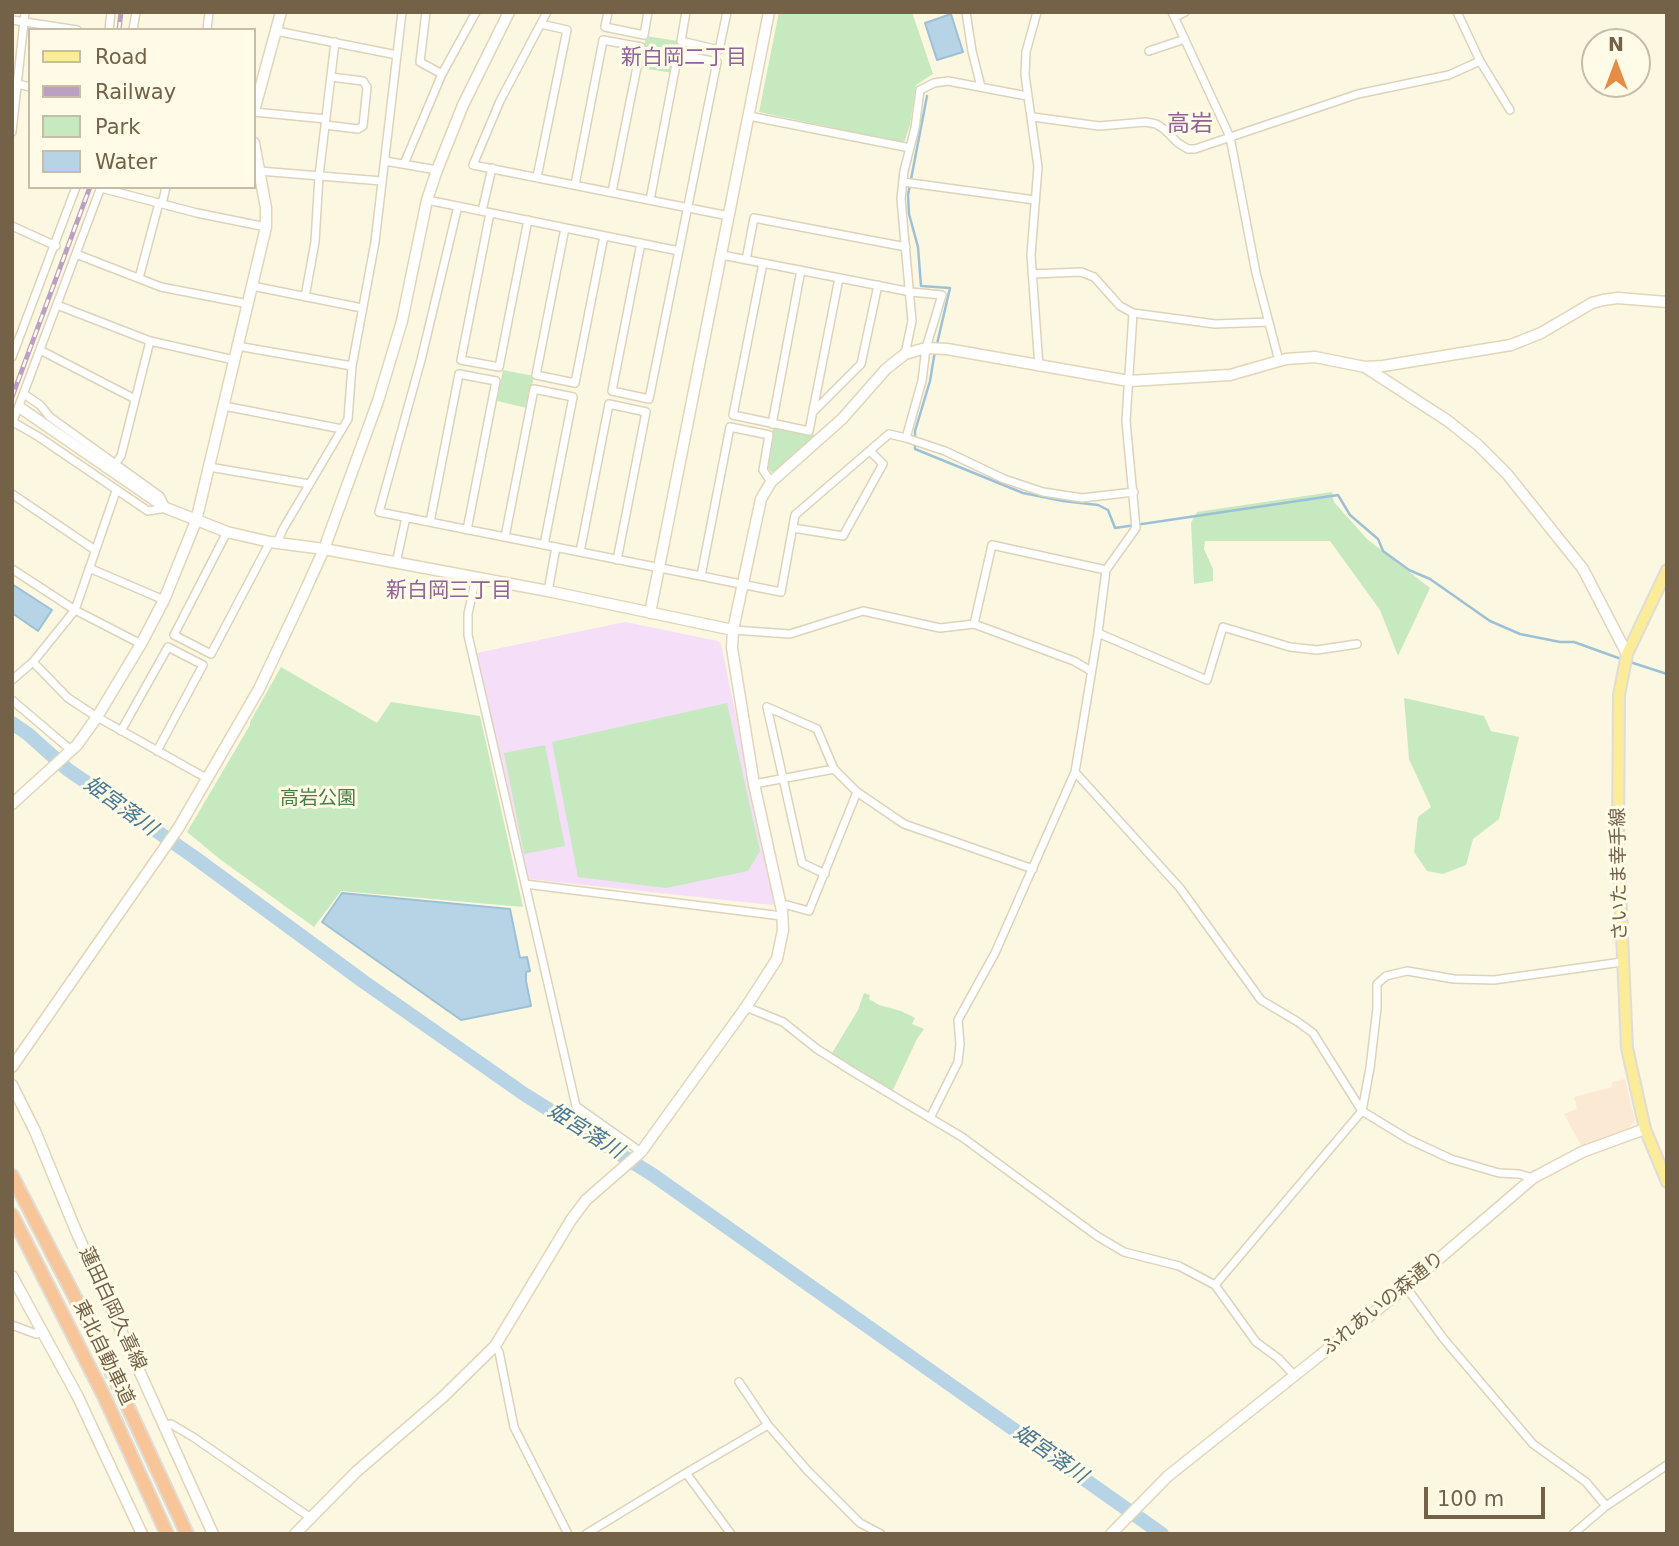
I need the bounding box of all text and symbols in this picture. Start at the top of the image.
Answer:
legend [28,28,256,189]
north arrow [1581,28,1651,98]
text: N [1608,33,1624,55]
text: Road [95,45,148,69]
district label: 新白岡二丁目 [621,46,747,72]
text: Railway [95,80,176,104]
district label: 高岩 [1167,111,1213,139]
text: Park [95,115,140,139]
text: Water [95,150,157,174]
district label: 新白岡三丁目 [386,579,512,605]
water label: 姫宮落川 [79,772,161,842]
park label: 高岩公園 [280,788,356,810]
street label: さいたま幸手線 [1607,807,1633,941]
water label: 姫宮落川 [543,1099,627,1165]
street label: 蓮田白岡久喜線 [74,1244,150,1374]
street label: ふれあいの森通り [1317,1247,1449,1361]
street label: 東北自動車道 [68,1297,138,1409]
water label: 姫宮落川 [1008,1421,1092,1489]
scale bar [1427,1472,1548,1516]
text: 100 m [1437,1487,1504,1511]

